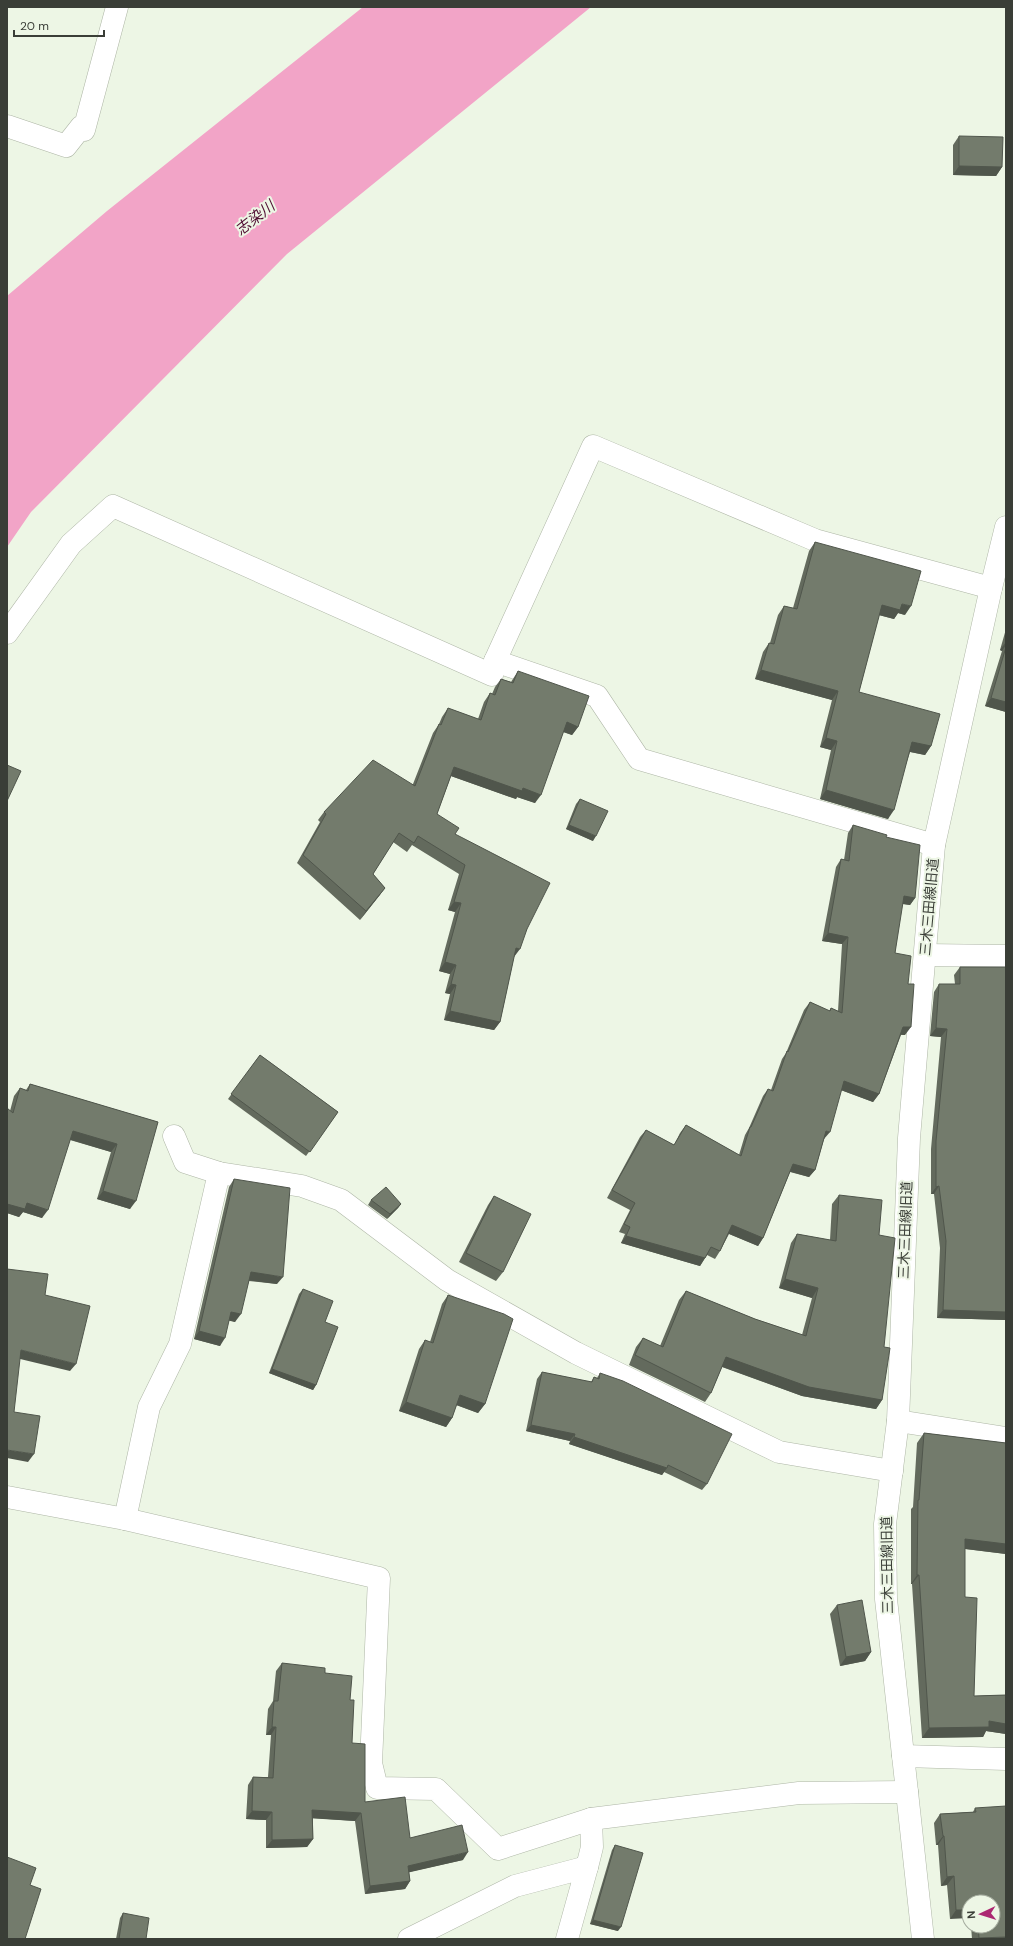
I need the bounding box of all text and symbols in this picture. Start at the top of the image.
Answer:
scale bar [14,12,104,38]
text: 20 m [20,18,49,34]
water label: 志染川 [231,195,280,240]
street label: 三木三田線旧道 [916,857,942,957]
street label: 三木三田線旧道 [894,1181,916,1279]
street label: 三木三田線旧道 [877,1516,897,1614]
north arrow [961,1894,1001,1934]
text: N [964,1910,978,1919]

